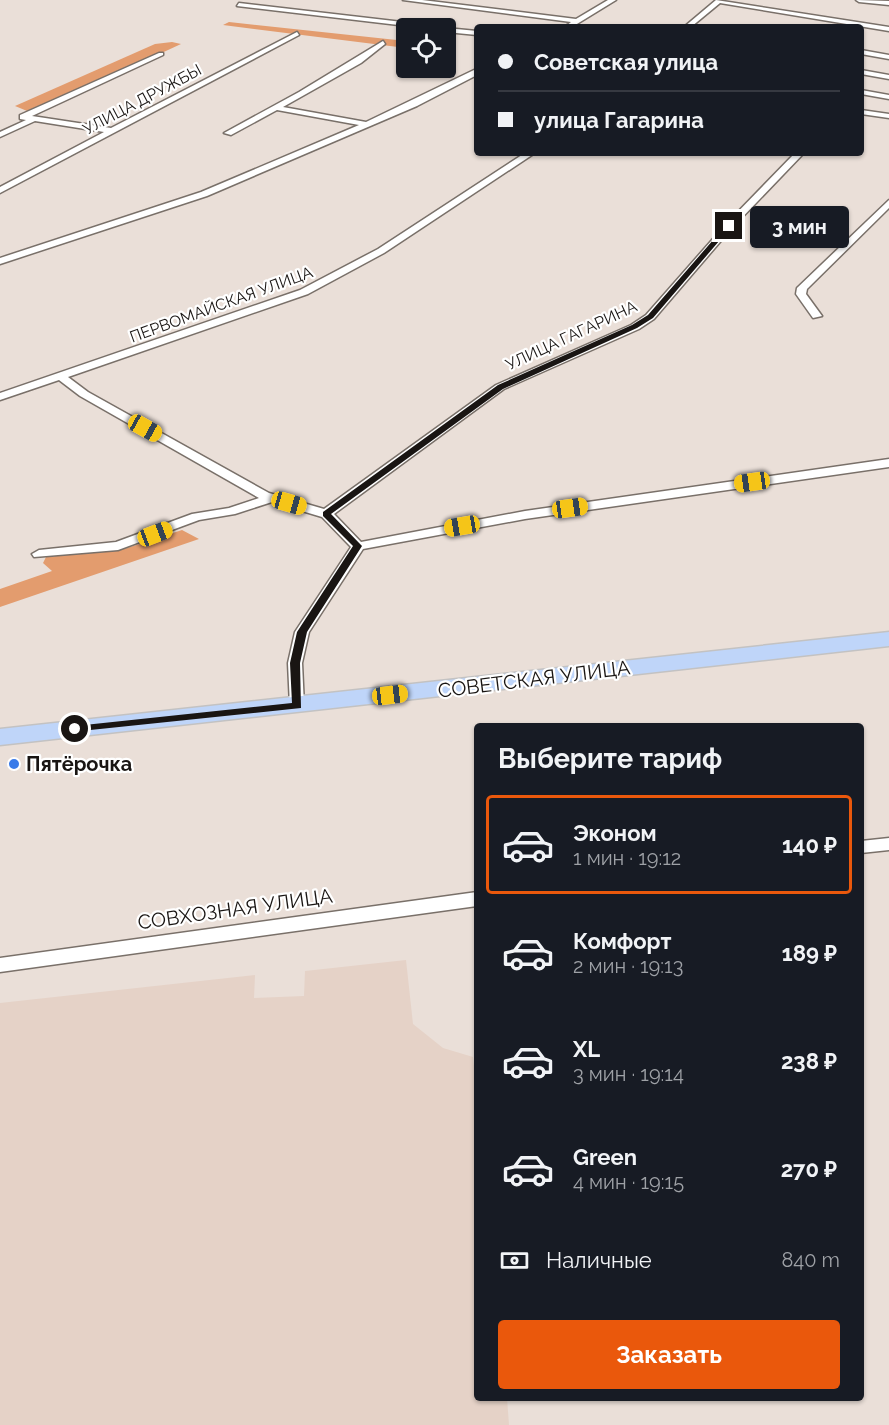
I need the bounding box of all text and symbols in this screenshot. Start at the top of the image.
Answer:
map controls [396,18,456,78]
button: locate [396,18,456,78]
text: Советская улица [534,49,718,75]
street label: УЛИЦА ДРУЖБЫ [80,60,205,139]
text: улица Гагарина [534,107,704,133]
callout: 3 мин [750,205,849,247]
route end [715,212,742,239]
text: 3 мин [772,215,827,239]
street label: ПЕРВОМАЙСКАЯ УЛИЦА [127,262,315,346]
street label: УЛИЦА ГАГАРИНА [503,297,640,374]
car [125,411,165,445]
car [733,471,771,493]
car [269,489,309,517]
car [551,497,589,519]
car [443,514,481,538]
car [135,519,175,549]
street label: СОВЕТСКАЯ УЛИЦА [436,655,632,703]
car [371,684,409,706]
route start [61,715,88,742]
text: Выберите тариф [498,743,722,774]
place label: Пятёрочка [26,752,132,776]
marker: Пятёрочка [7,757,21,771]
icon: car [501,818,555,872]
text: Эконом [573,820,657,846]
text: 140 ₽ [782,832,837,858]
text: 1 мин · 19:12 [573,846,681,870]
street label: СОВХОЗНАЯ УЛИЦА [136,883,334,935]
icon: car [501,926,555,980]
text: Комфорт [573,928,671,954]
text: 189 ₽ [782,940,837,966]
text: 2 мин · 19:13 [573,954,683,978]
icon: car [501,1034,555,1088]
text: XL [573,1036,600,1062]
text: 238 ₽ [781,1048,837,1074]
text: 3 мин · 19:14 [573,1062,684,1086]
icon: car [501,1142,555,1196]
text: Green [573,1144,637,1170]
text: 270 ₽ [781,1156,837,1182]
text: 4 мин · 19:15 [573,1170,684,1194]
icon: cash [498,1244,531,1277]
text: Наличные [546,1247,652,1273]
text: 840 m [782,1248,840,1272]
button: Заказать [498,1320,840,1389]

